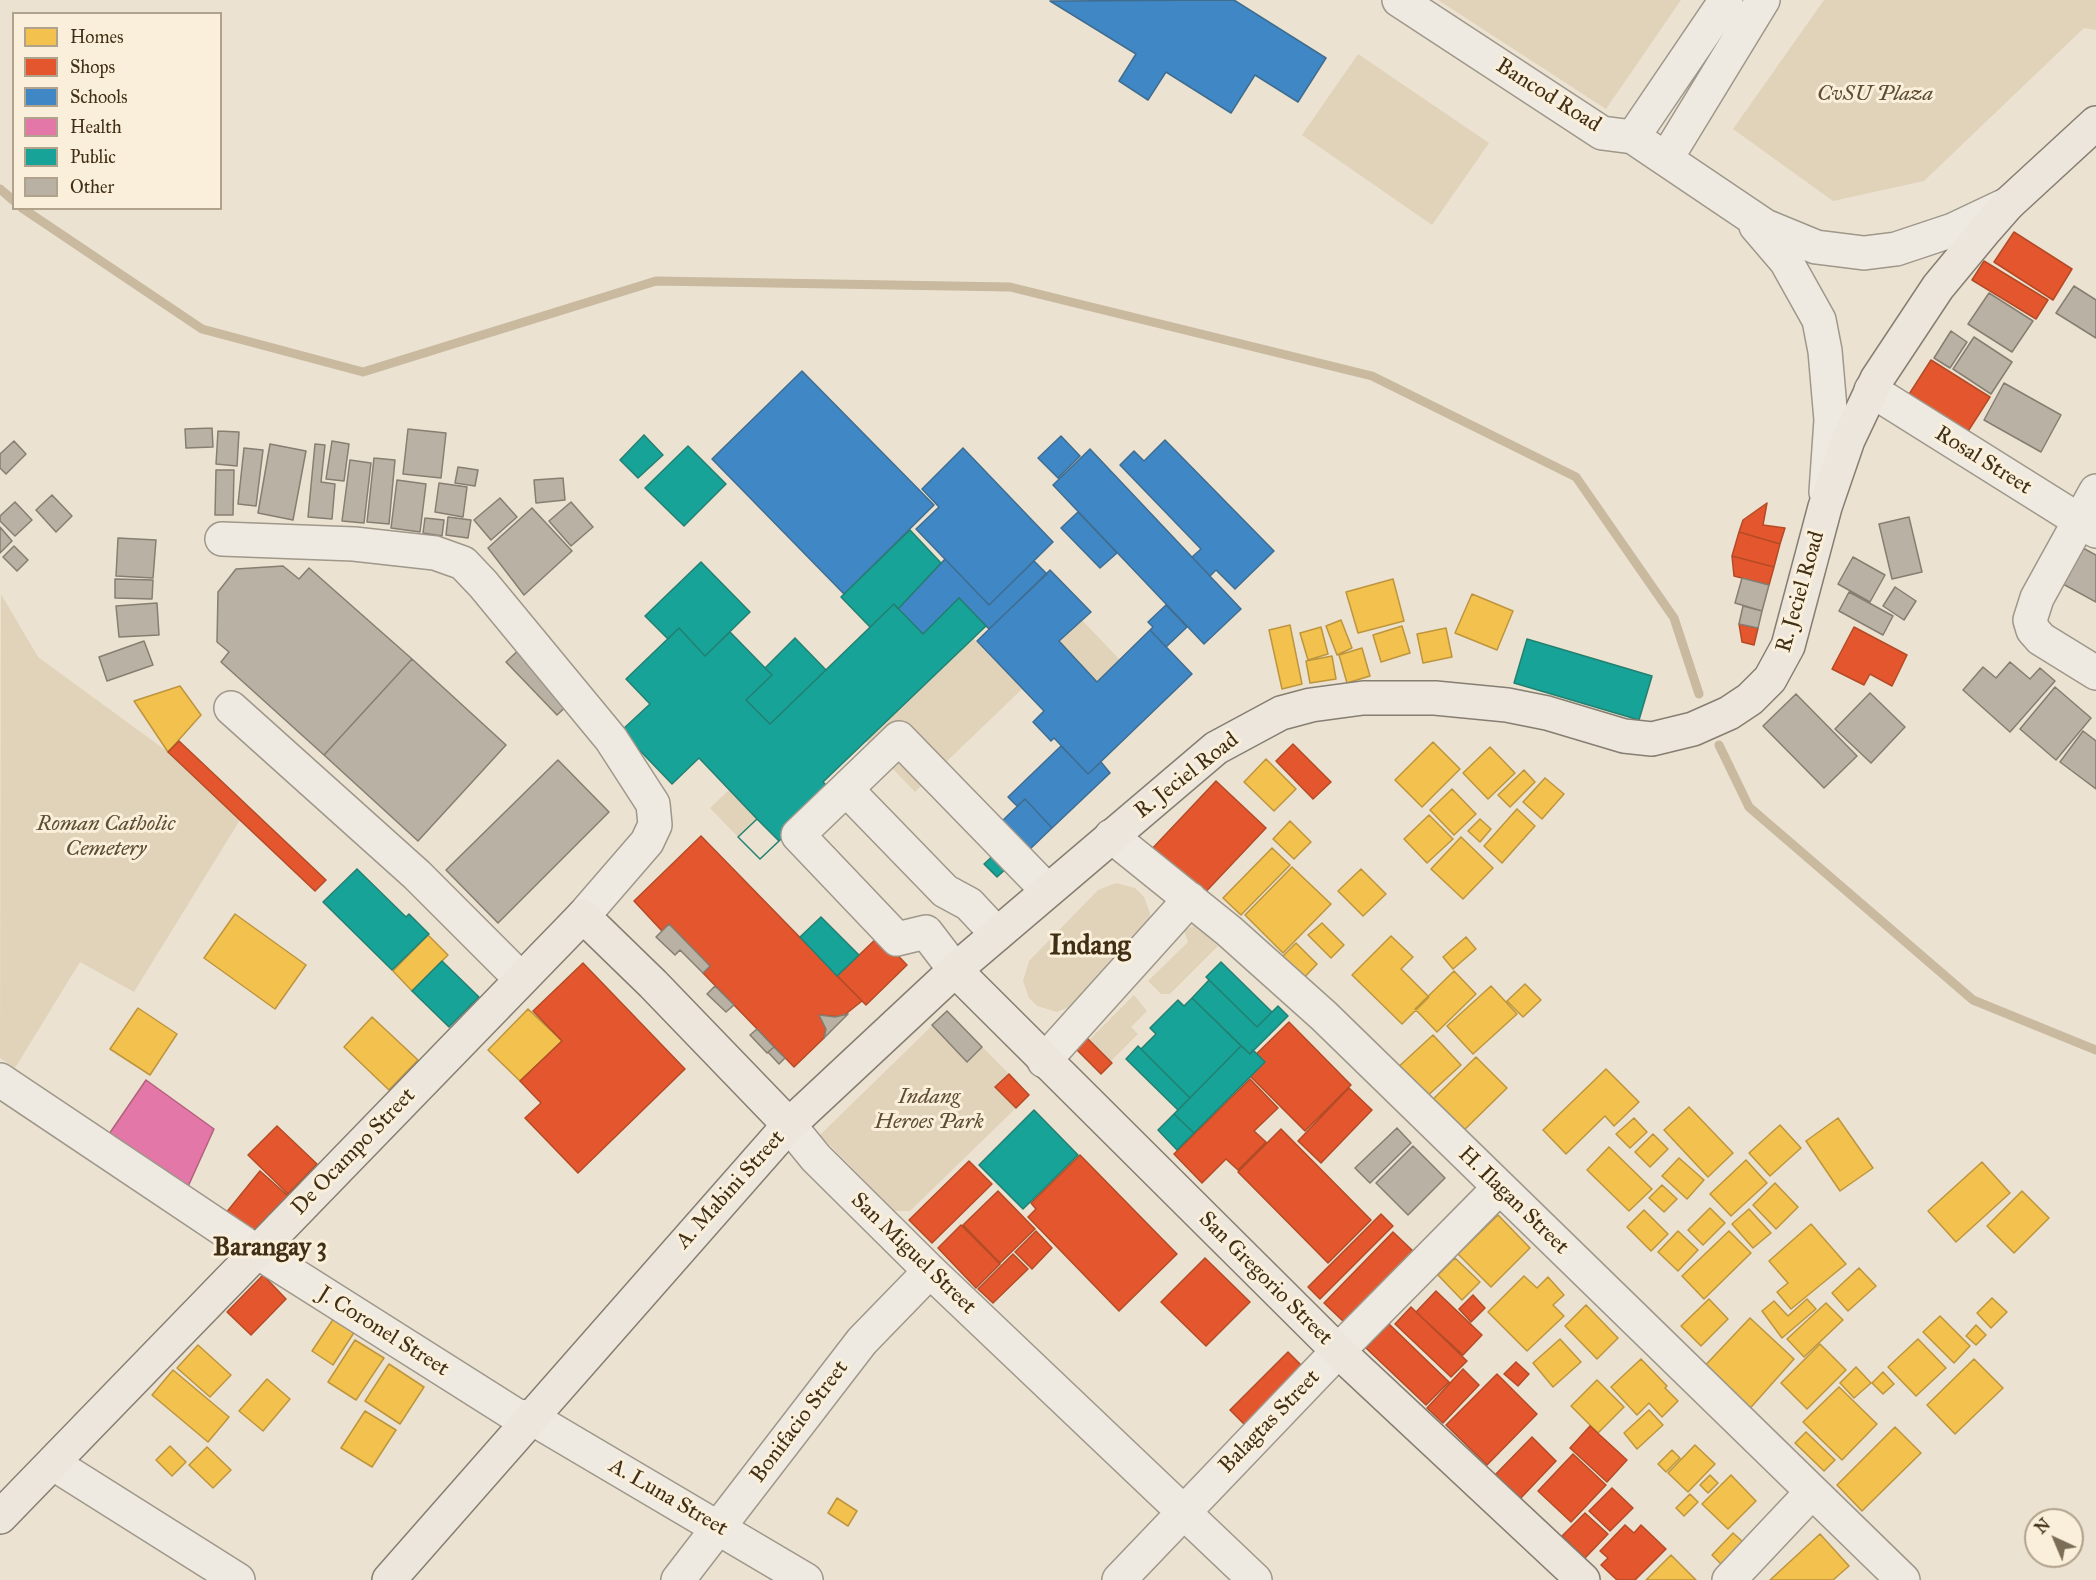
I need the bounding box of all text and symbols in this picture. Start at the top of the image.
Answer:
legend [12,12,222,210]
text: Homes [70,26,124,48]
street label: Bancod Road [1491,53,1605,139]
text: Shops [70,56,115,78]
park label: CvSU Plaza [1817,82,1933,108]
text: Schools [70,86,128,108]
text: Health [70,116,122,138]
text: Public [70,146,116,168]
text: Other [70,176,114,198]
street label: Rosal Street [1930,421,2036,501]
street label: R. Jeciel Road [1771,528,1831,656]
street label: R. Jeciel Road [1130,727,1244,825]
park label: Roman Catholic Cemetery [37,812,175,864]
district label: Indang [1049,930,1131,964]
street label: De Ocampo Street [287,1083,421,1221]
park label: Indang Heroes Park [874,1085,984,1136]
street label: A. Mabini Street [671,1125,791,1255]
street label: H. Ilagan Street [1452,1142,1574,1260]
street label: San Miguel Street [845,1188,981,1320]
street label: San Gregorio Street [1193,1207,1337,1351]
district label: Barangay 3 [213,1233,327,1265]
street label: J. Coronel Street [313,1281,453,1383]
street label: Bonifacio Street [745,1356,855,1488]
street label: Balagtas Street [1214,1365,1326,1479]
street label: A. Luna Street [604,1453,732,1543]
north arrow [2024,1508,2084,1568]
text: N [2031,1515,2054,1538]

